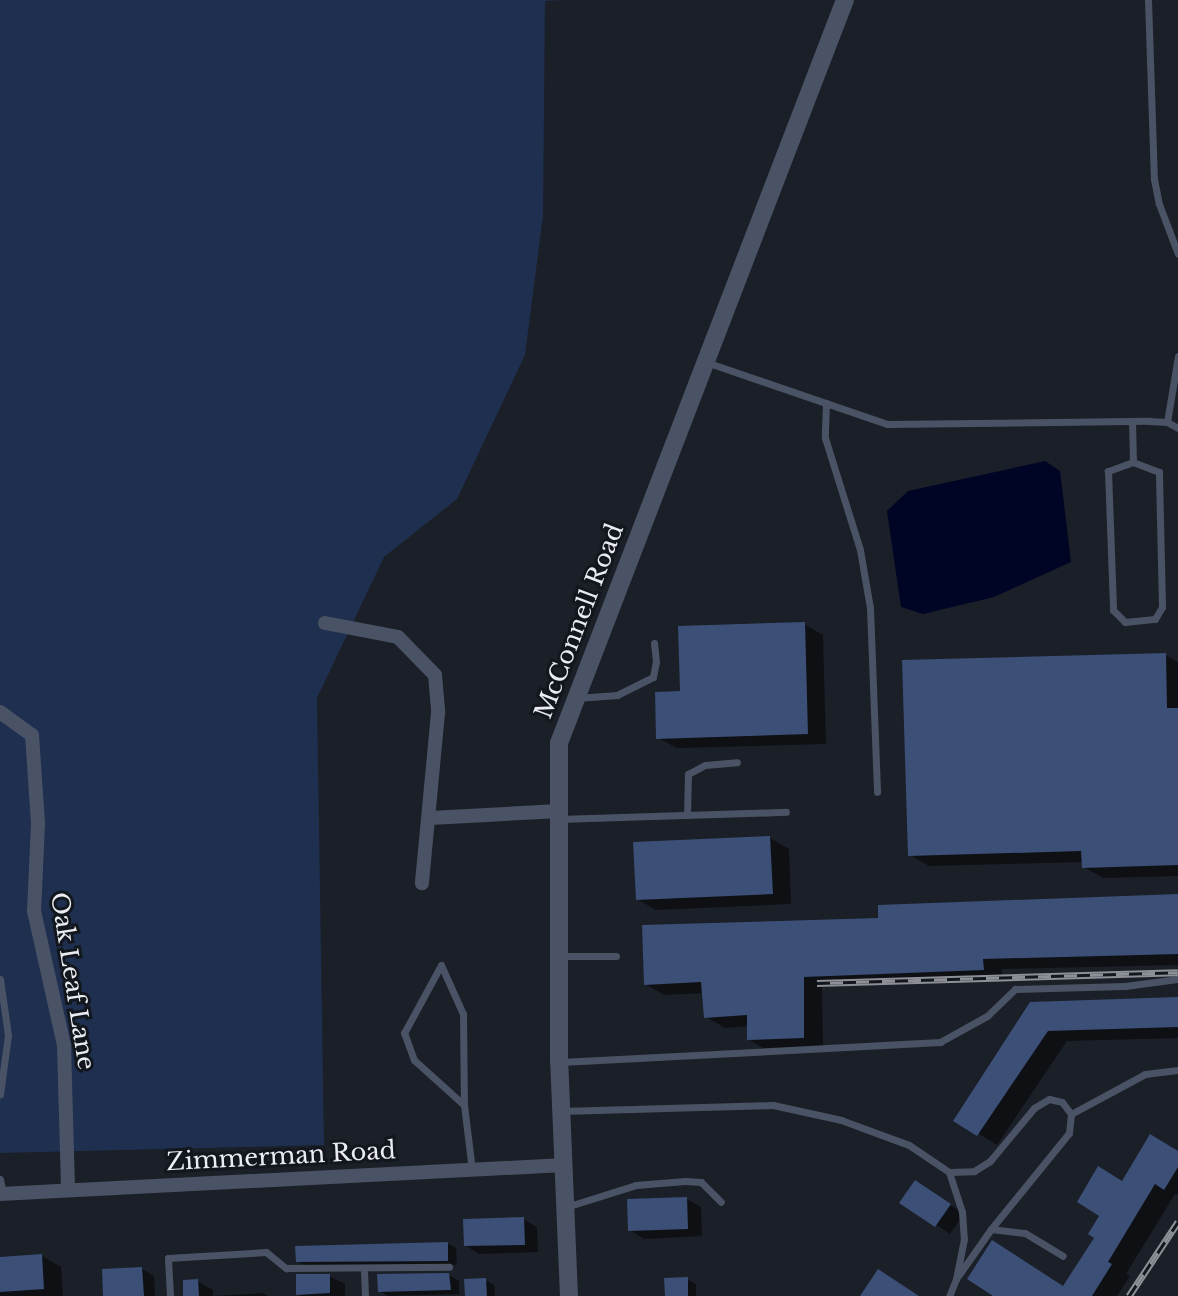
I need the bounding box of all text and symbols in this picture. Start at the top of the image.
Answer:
street label: McConnell Road [529,519,629,723]
street label: Oak Leaf Lane [45,890,101,1072]
street label: Zimmerman Road [166,1136,396,1176]

